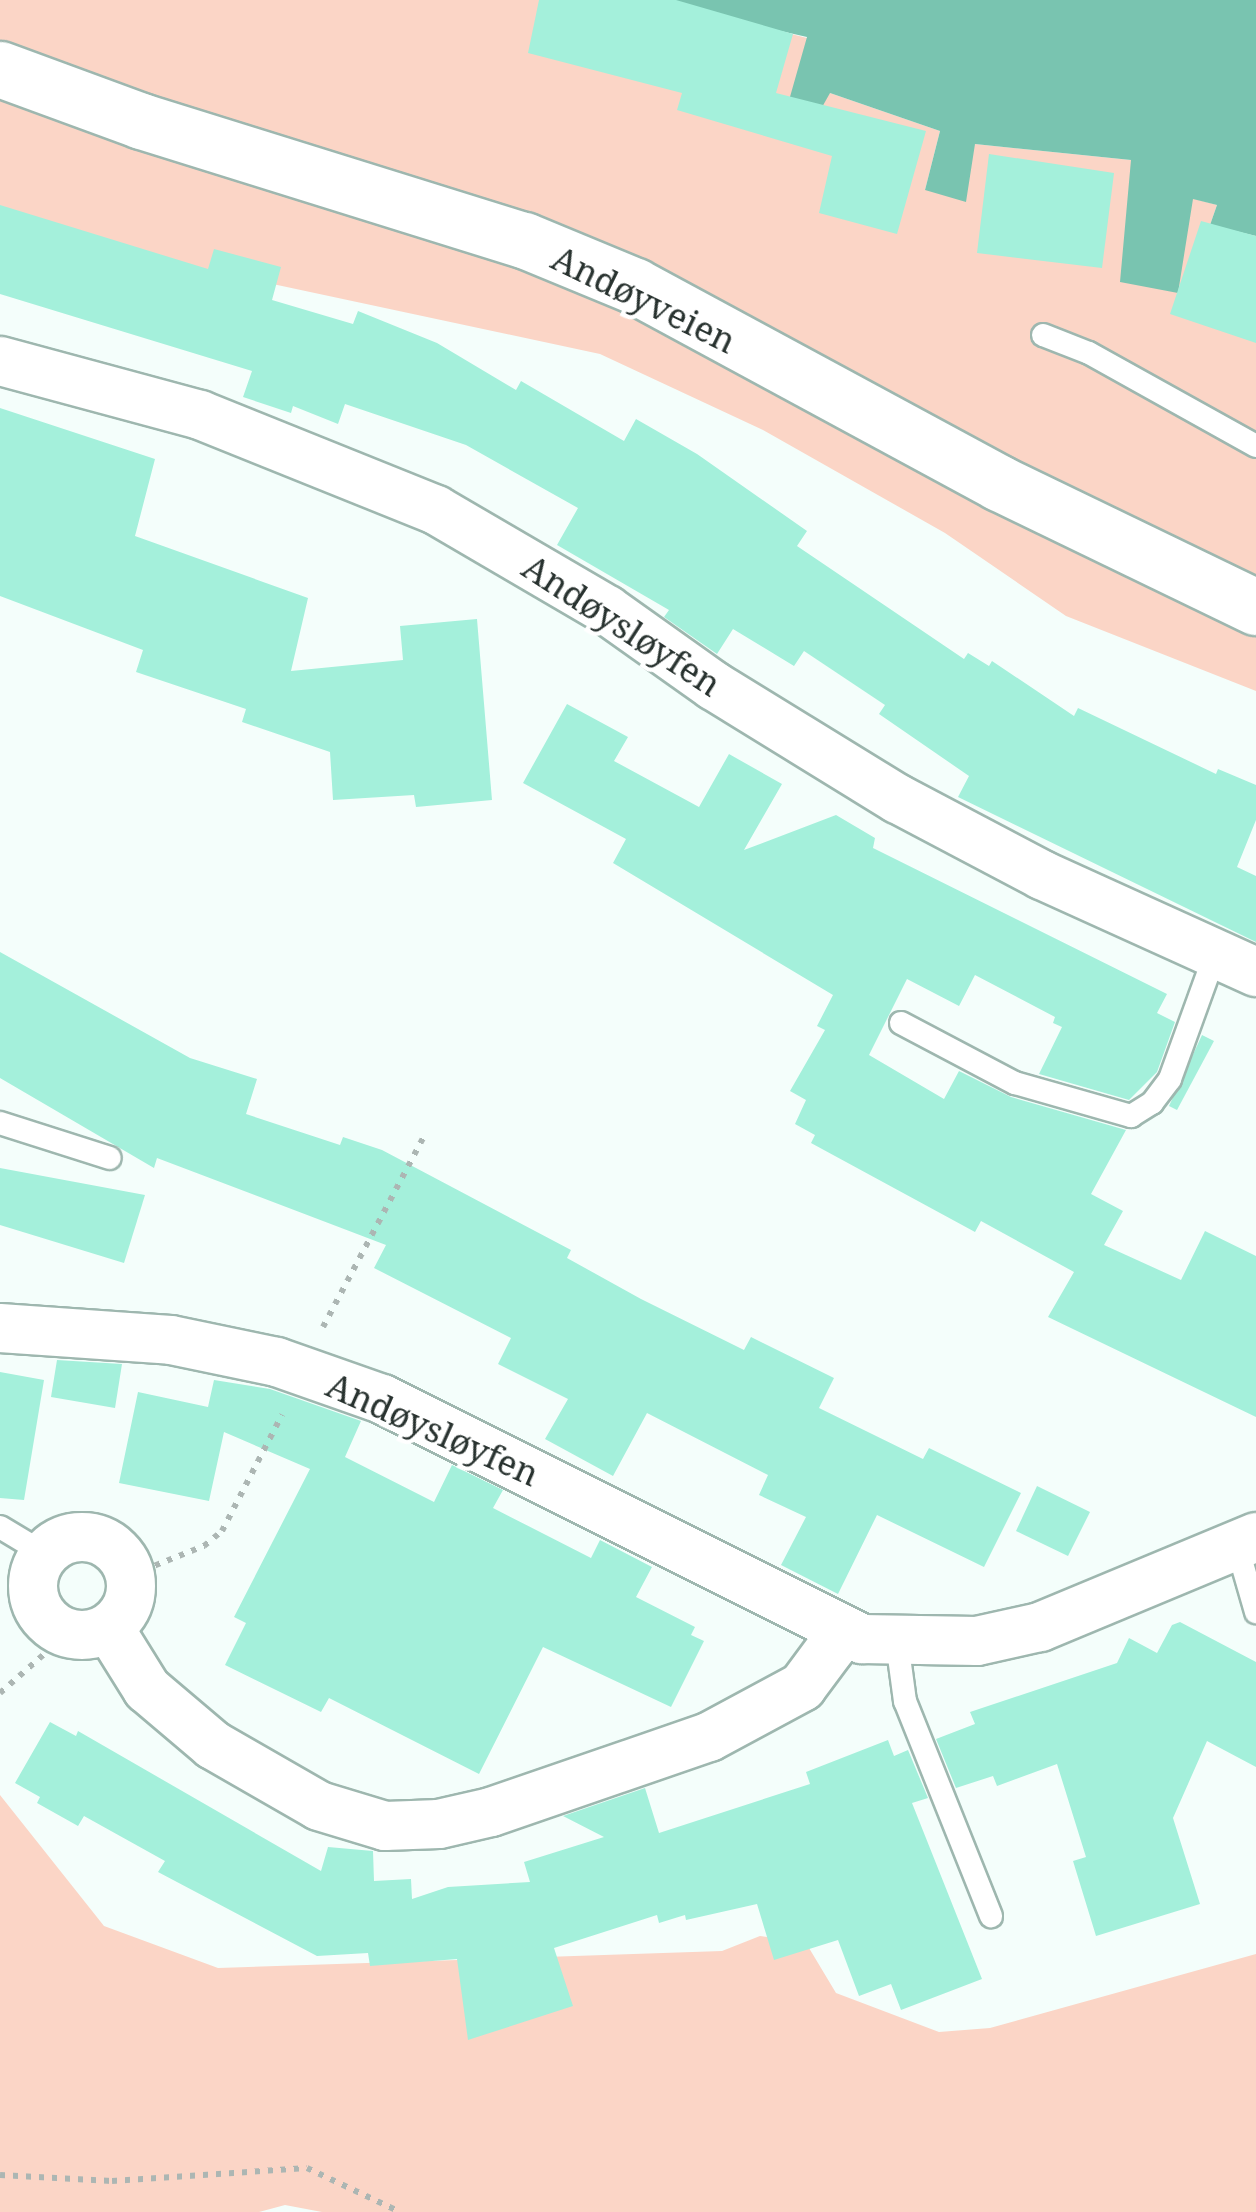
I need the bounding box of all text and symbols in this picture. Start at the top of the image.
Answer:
street label: Andøyveien [545,236,743,362]
street label: Andøysløyfen [515,545,729,705]
street label: Andøysløyfen [320,1363,546,1495]

